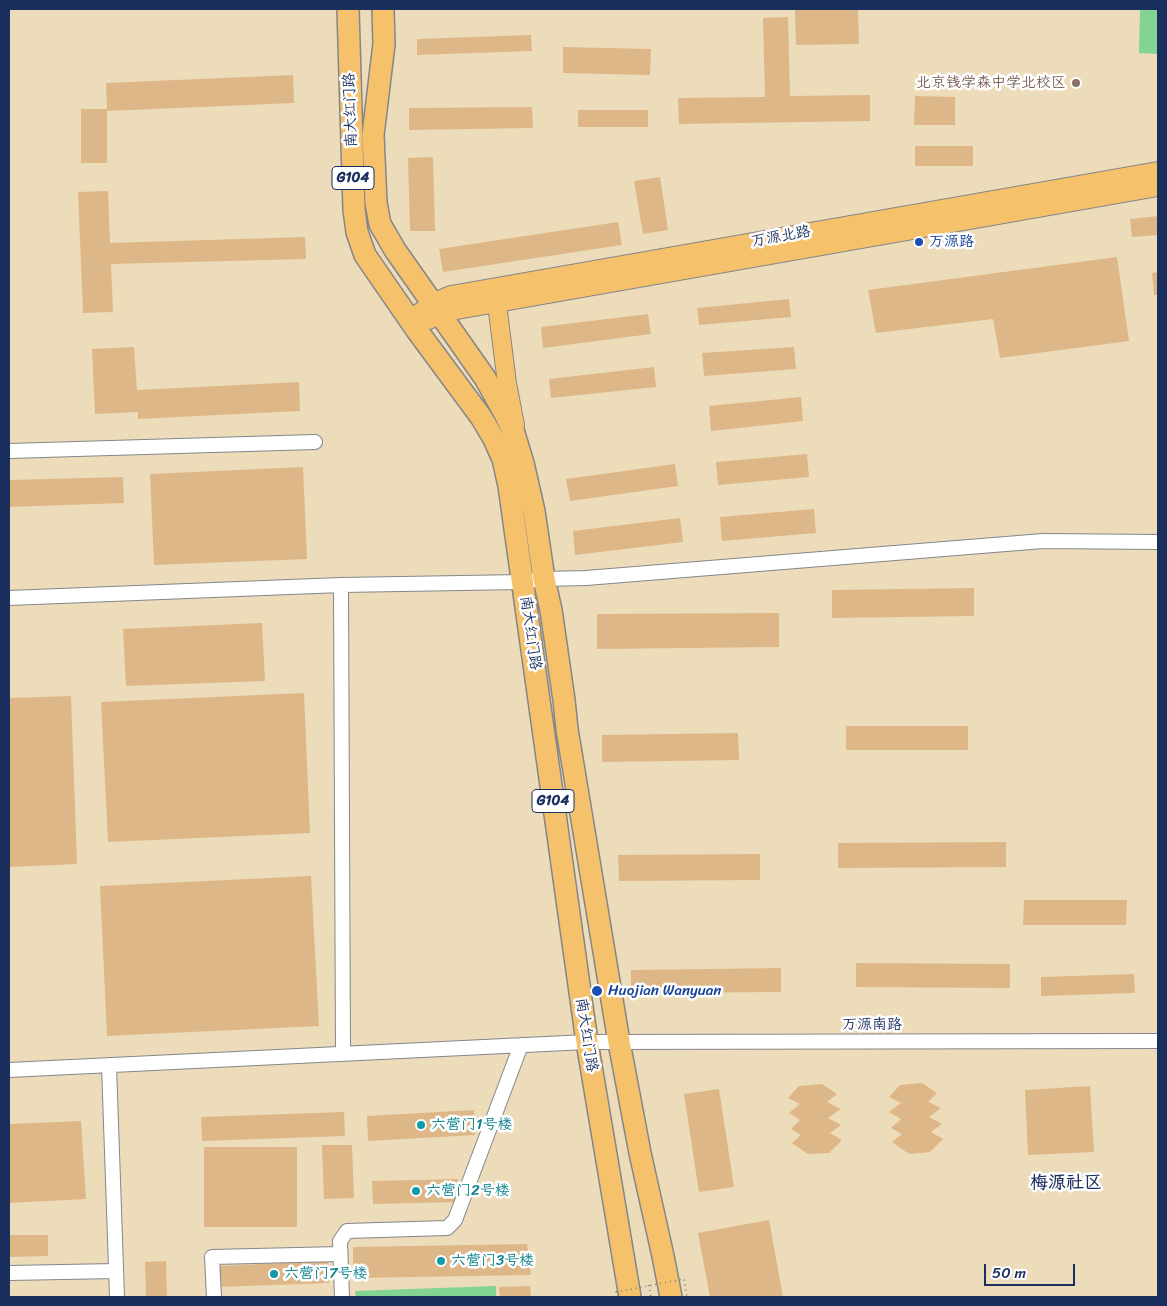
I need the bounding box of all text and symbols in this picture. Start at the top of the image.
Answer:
street label: 南大红门路 [341,72,361,148]
place label: 北京钱学森中学北校区 [916,74,1066,92]
marker: 北京钱学森中学北校区 [1070,77,1082,89]
road number: G104 [332,167,374,190]
street label: 万源北路 [750,223,812,251]
place label: 万源路 [929,233,974,251]
marker: 万源路 [913,236,925,248]
street label: 南大红门路 [516,595,544,671]
road number: G104 [532,789,574,812]
place label: Huojian Wanyuan [608,982,721,1000]
marker: Huojian Wanyuan [590,984,604,998]
street label: 南大红门路 [571,997,601,1073]
street label: 万源南路 [842,1016,902,1034]
place label: 六营门1号楼 [431,1116,512,1134]
marker: 六营门1号楼 [415,1119,427,1131]
district label: 梅源社区 [1030,1172,1102,1194]
place label: 六营门2号楼 [426,1182,510,1200]
marker: 六营门2号楼 [410,1185,422,1197]
place label: 六营门3号楼 [451,1252,534,1270]
scale bar [987,1254,1078,1286]
marker: 六营门3号楼 [435,1255,447,1267]
text: 50 m [992,1260,1026,1286]
place label: 六营门7号楼 [284,1265,368,1283]
marker: 六营门7号楼 [268,1268,280,1280]

